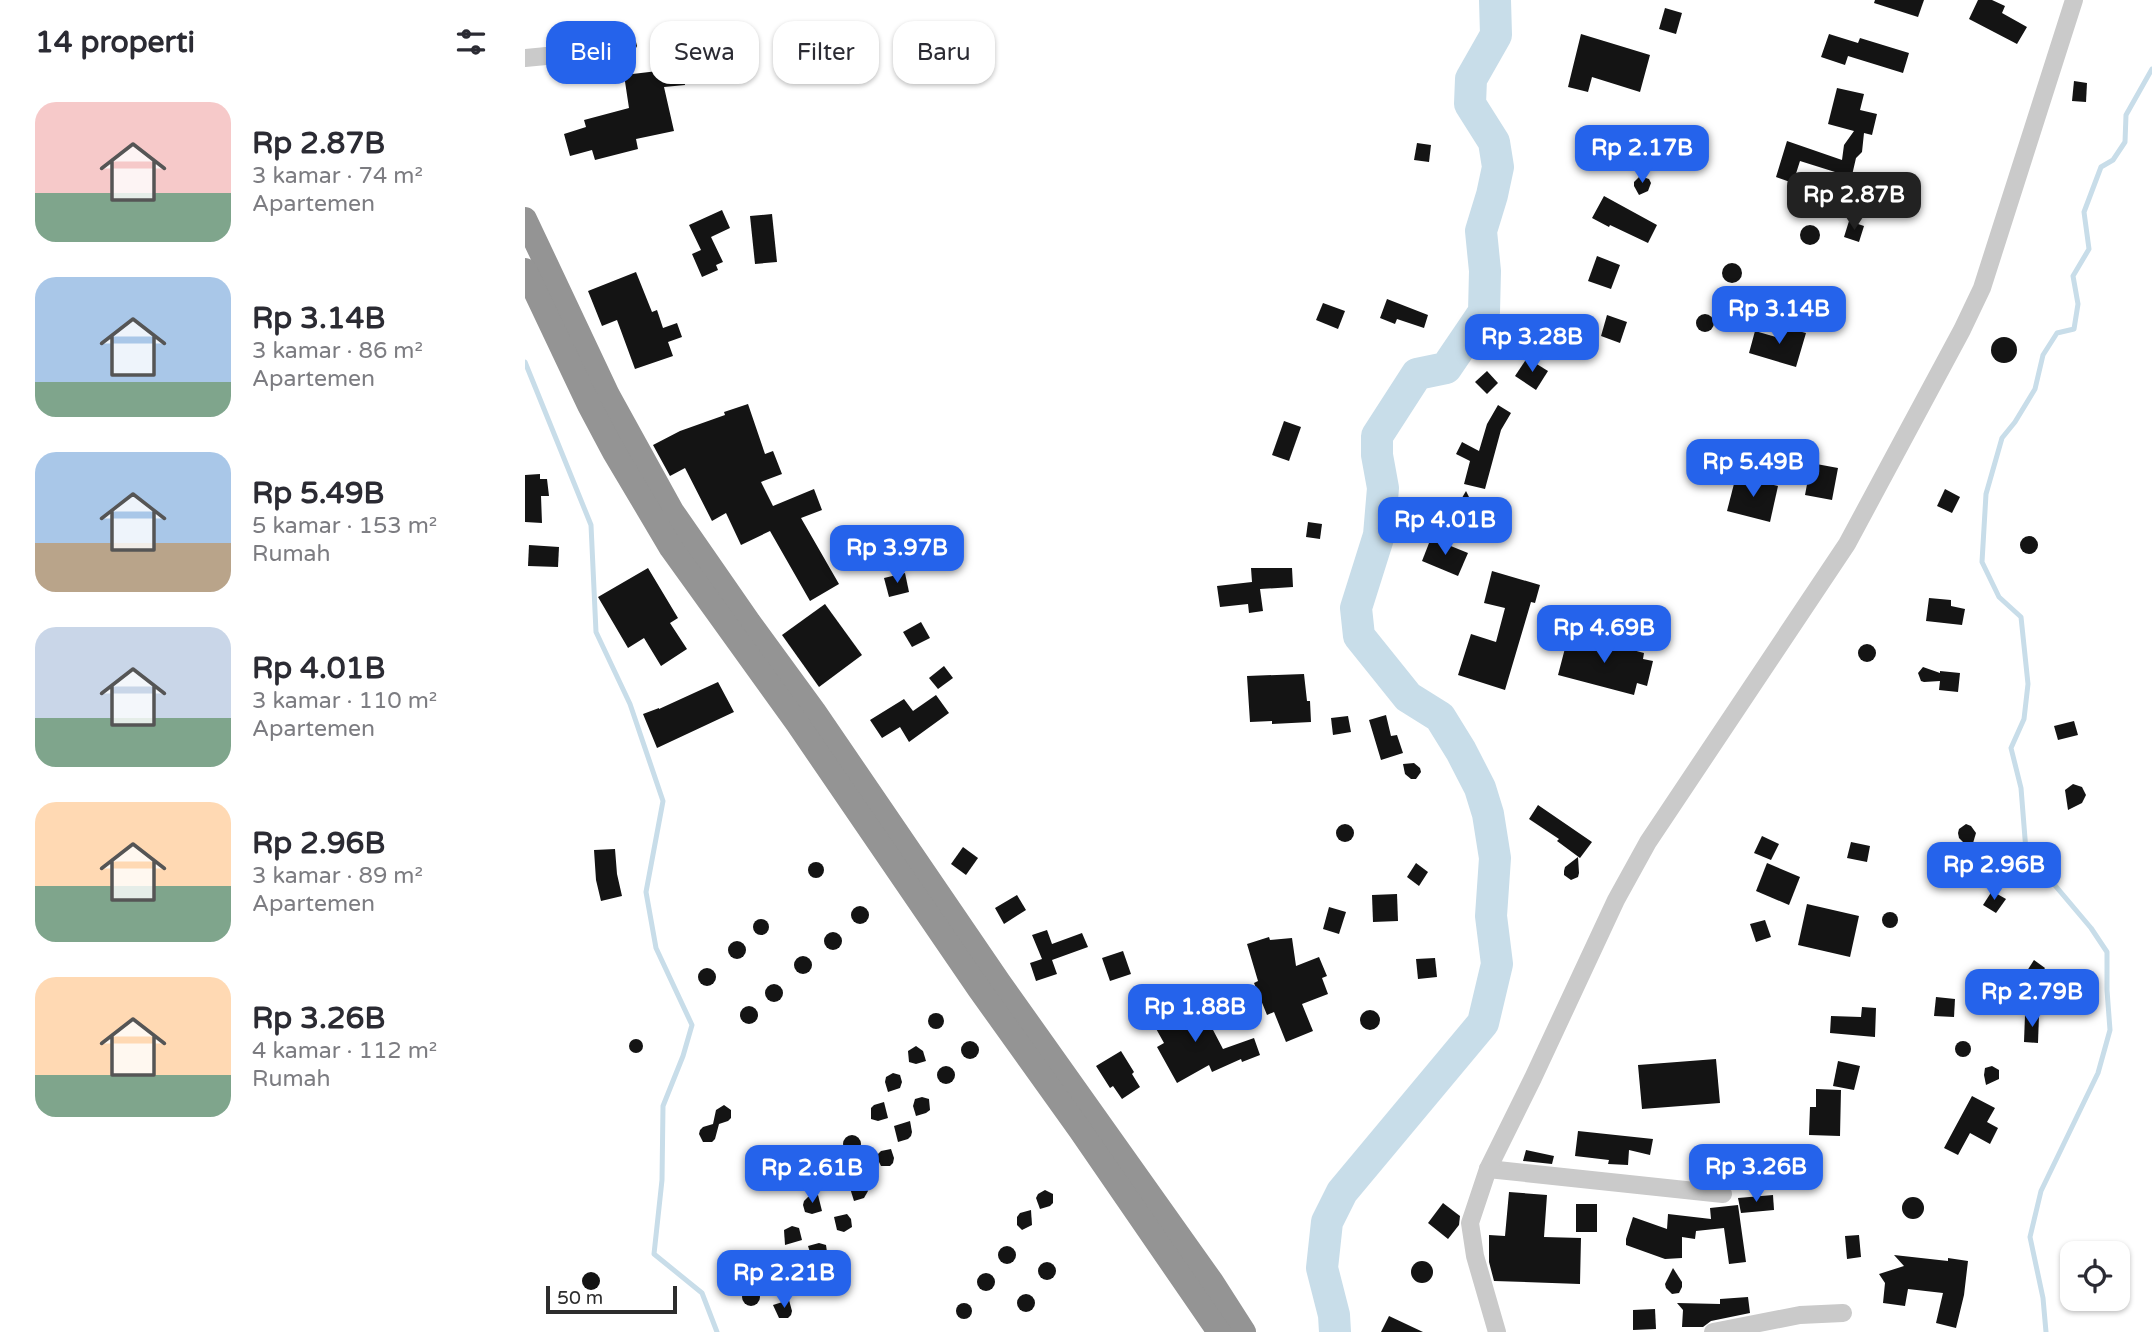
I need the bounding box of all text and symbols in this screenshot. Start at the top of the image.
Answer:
chip: Beli [546,21,636,84]
chip: Sewa [650,21,759,84]
chip: Filter [773,21,879,84]
chip: Baru [893,21,995,84]
icon: filters [452,23,490,61]
text: 14 properti [35,24,195,61]
text: Rp 2.87B [252,125,385,162]
pin: Rp 2.17B [1570,125,1714,185]
icon: home [91,130,175,214]
text: Rp 2.17B [1591,134,1693,162]
text: 3 kamar · 74 m² [252,162,423,190]
pin: Rp 2.87B [1782,173,1926,232]
text: Rp 2.87B [1803,181,1905,209]
text: Apartemen [252,190,375,218]
pin: Rp 3.14B [1707,286,1851,346]
text: Rp 3.14B [1728,295,1830,323]
text: Rp 3.14B [252,300,385,337]
icon: home [91,305,175,389]
pin: Rp 3.28B [1460,314,1604,374]
text: Rp 3.28B [1481,323,1583,351]
text: 3 kamar · 86 m² [252,337,423,365]
text: Apartemen [252,365,375,393]
pin: Rp 5.49B [1681,440,1825,499]
text: Rp 5.49B [1702,448,1804,476]
text: Rp 5.49B [252,475,384,512]
icon: home [91,480,175,564]
pin: Rp 4.01B [1373,498,1517,557]
text: Rp 4.01B [1394,506,1496,534]
text: 5 kamar · 153 m² [252,512,437,540]
pin: Rp 3.97B [825,526,969,585]
text: Rp 3.97B [846,534,948,562]
text: Rumah [252,540,330,568]
pin: Rp 4.69B [1532,606,1676,665]
text: Rp 4.69B [1553,614,1655,642]
text: Rp 4.01B [252,650,385,687]
icon: home [91,655,175,739]
text: 3 kamar · 110 m² [252,687,437,715]
text: Apartemen [252,715,375,743]
text: Rp 2.96B [252,825,385,862]
icon: home [91,830,175,914]
pin: Rp 2.96B [1922,842,2066,902]
text: Rp 2.96B [1943,851,2045,879]
text: 3 kamar · 89 m² [252,862,423,890]
text: Apartemen [252,890,375,918]
pin: Rp 2.79B [1960,970,2104,1029]
text: Rp 2.79B [1981,978,2083,1006]
pin: Rp 1.88B [1123,984,1267,1044]
text: Rp 1.88B [1144,993,1246,1021]
text: Rp 3.26B [252,1000,385,1037]
icon: home [91,1005,175,1089]
text: 4 kamar · 112 m² [252,1037,437,1065]
text: Rumah [252,1065,330,1093]
pin: Rp 3.26B [1684,1144,1828,1204]
pin: Rp 2.61B [740,1146,884,1205]
text: Rp 3.26B [1705,1153,1807,1181]
text: Rp 2.61B [761,1154,863,1182]
map controls [2060,1241,2130,1311]
button: locate [2060,1241,2130,1311]
pin: Rp 2.21B [712,1250,856,1310]
text: Rp 2.21B [733,1259,835,1287]
scale bar [546,1283,677,1315]
text: 50 m [557,1287,603,1309]

